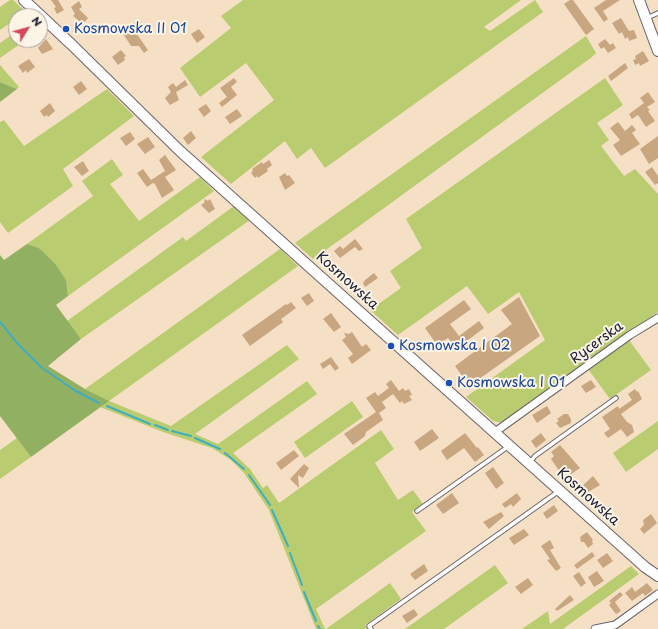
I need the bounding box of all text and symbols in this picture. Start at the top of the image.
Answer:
north arrow [8,8,48,48]
text: N [28,12,47,30]
place label: Kosmowska II 01 [74,21,187,37]
marker: Kosmowska II 01 [61,24,71,34]
street label: Kosmowska [312,249,382,313]
street label: Rycerska [567,318,627,368]
place label: Kosmowska I 02 [399,338,510,354]
marker: Kosmowska I 02 [386,341,396,351]
place label: Kosmowska I 01 [457,375,565,391]
marker: Kosmowska I 01 [444,378,454,388]
street label: Kosmowska [553,465,623,529]

